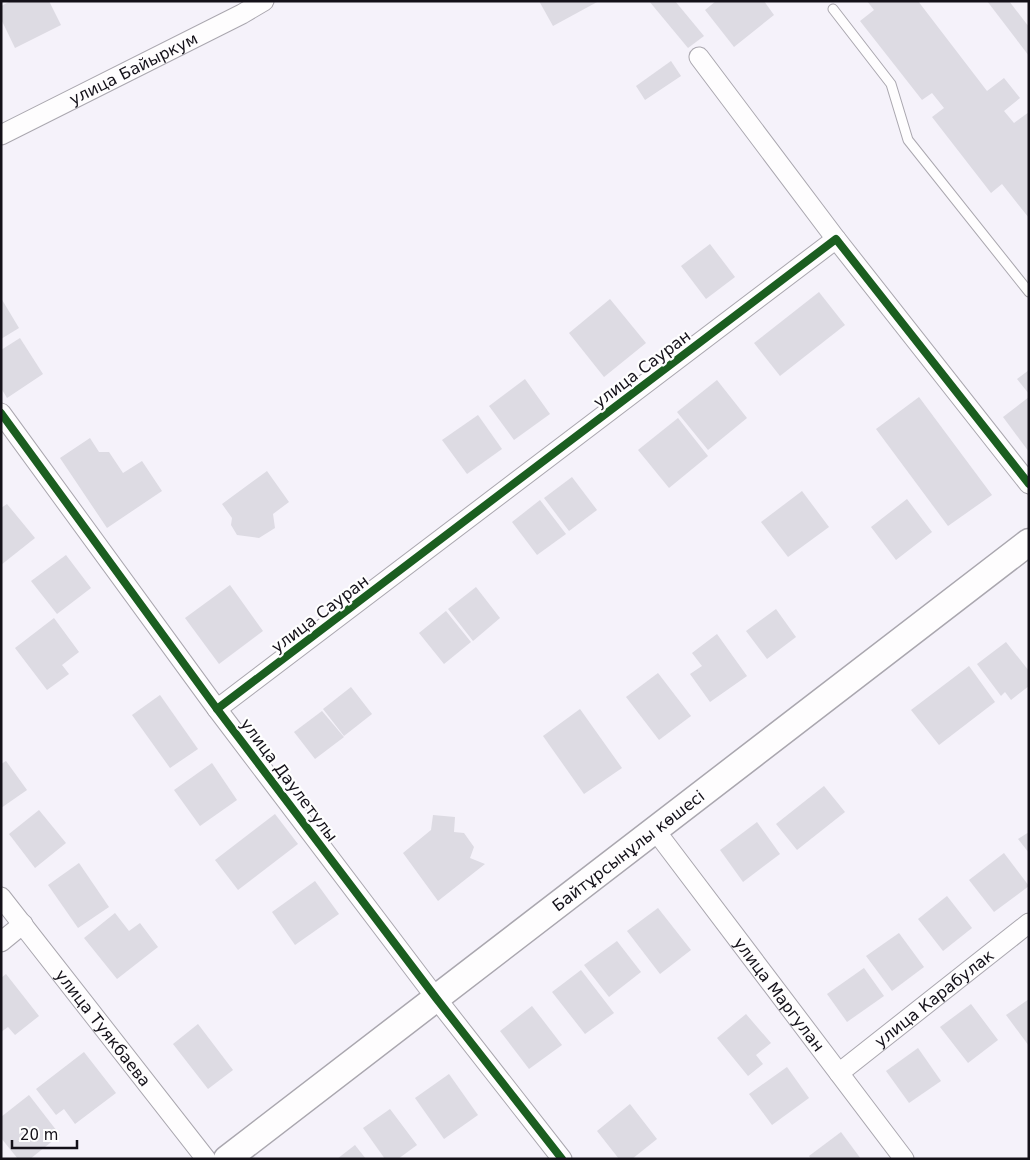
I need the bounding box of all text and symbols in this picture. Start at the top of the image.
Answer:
street label: улица Байыркум [66,28,201,109]
street label: улица Сауран [590,326,694,412]
street label: улица Сауран [268,571,372,657]
street label: улица Даулетулы [236,715,342,845]
street label: Байтұрсынұлы көшесі [548,786,708,915]
street label: улица Маргулан [730,933,829,1055]
street label: улица Карабулак [871,945,997,1051]
street label: улица Туякбаева [52,965,155,1090]
scale bar [12,1118,78,1150]
text: 20 m [20,1126,58,1144]

